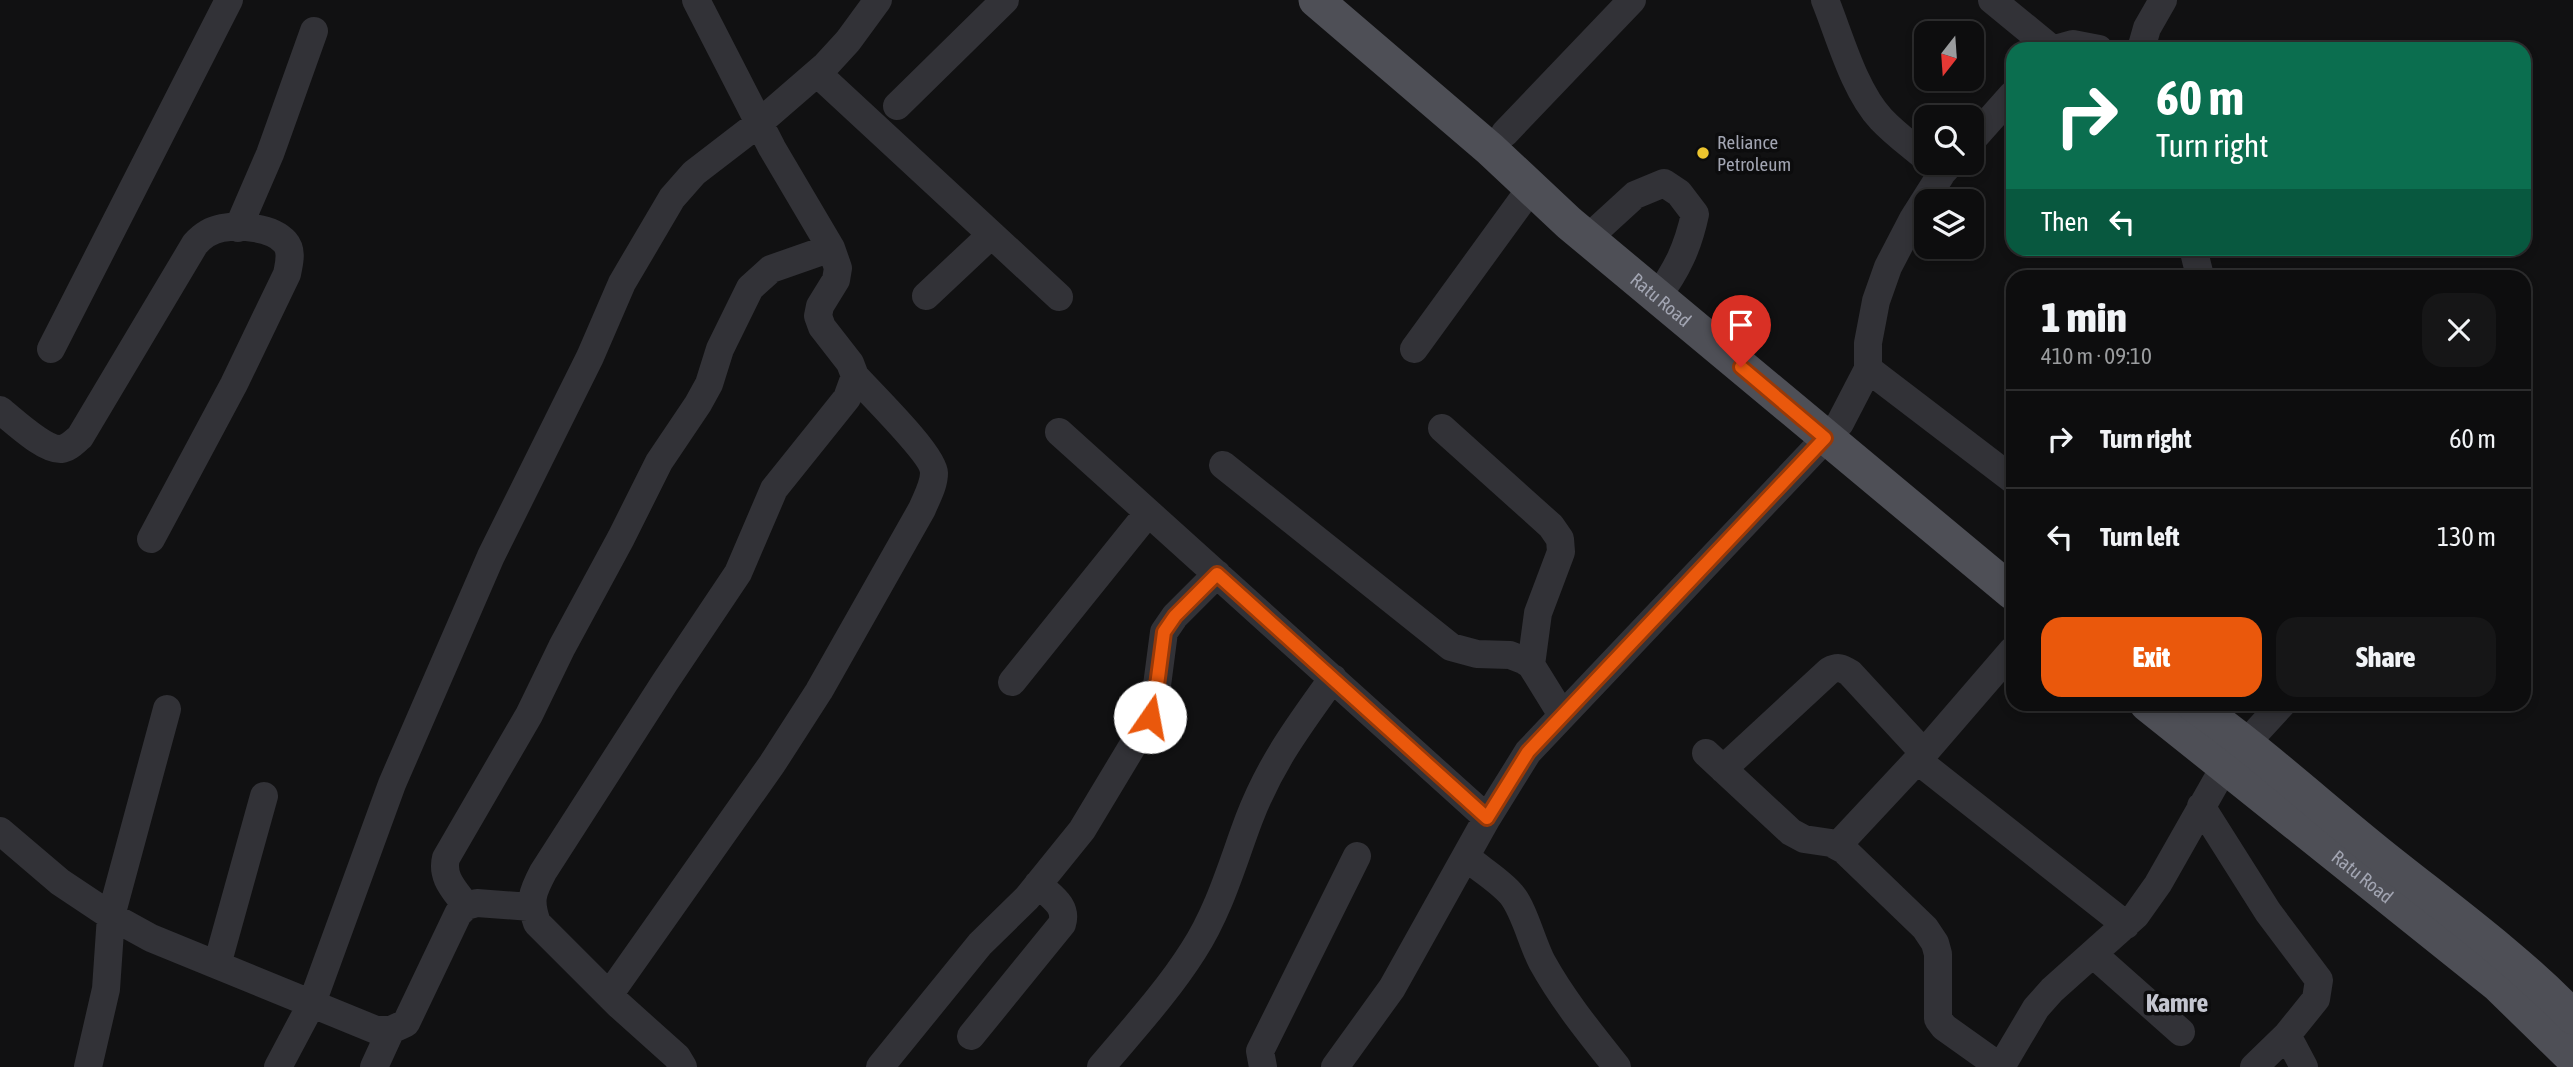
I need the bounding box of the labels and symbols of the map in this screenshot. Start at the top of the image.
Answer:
north arrow [1914,21,1984,91]
place label: Reliance Petroleum [1717,131,1791,175]
marker: Reliance Petroleum [1695,145,1711,161]
street label: Ratu Road [1626,268,1696,331]
pin [1711,295,1771,367]
position arrow [1113,680,1187,754]
street label: Ratu Road [2328,845,2397,907]
district label: Kamre [2146,988,2208,1018]

